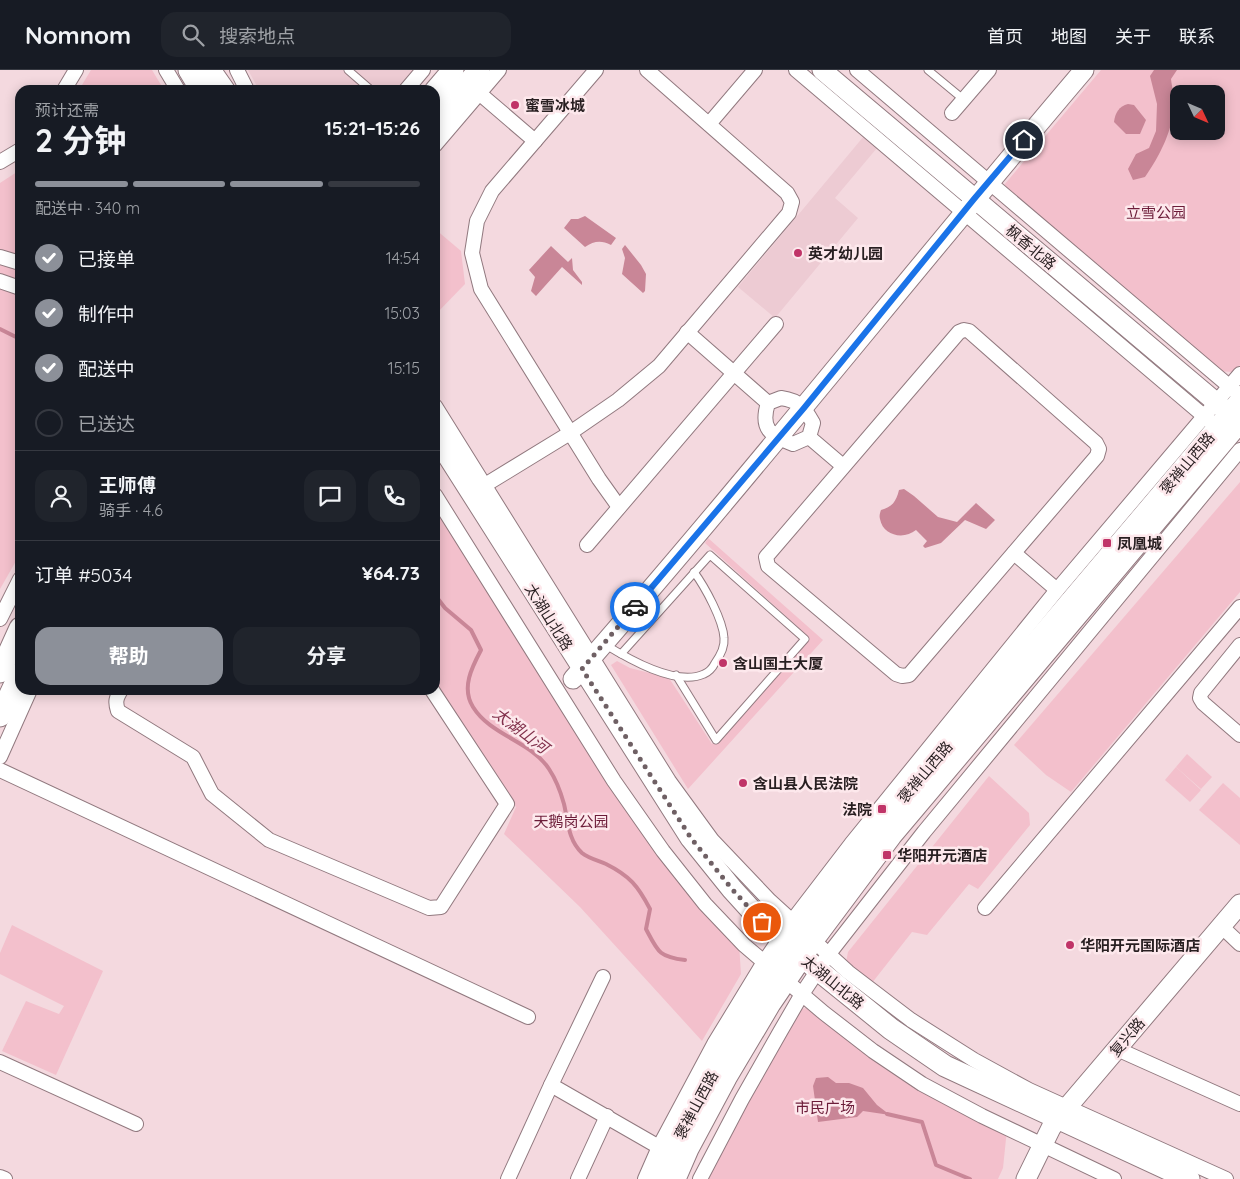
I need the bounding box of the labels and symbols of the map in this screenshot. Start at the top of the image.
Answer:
north arrow [1170,85,1225,140]
place label: 蜜雪冰城 [525,96,585,115]
marker: 蜜雪冰城 [509,99,521,111]
pin [1003,119,1045,161]
park label: 立雪公园 [1126,203,1186,222]
street label: 枫香北路 [1002,220,1060,274]
place label: 英才幼儿园 [808,244,883,263]
marker: 英才幼儿园 [792,247,804,259]
street label: 褒禅山西路 [1156,428,1218,498]
place label: 凤凰城 [1117,534,1162,553]
marker: 凤凰城 [1101,537,1113,549]
street label: 太湖山北路 [521,580,577,654]
courier [610,582,660,632]
place label: 含山国土大厦 [733,654,823,673]
marker: 含山国土大厦 [717,657,729,669]
water label: 太湖山河 [489,703,555,759]
street label: 褒禅山西路 [894,737,956,807]
place label: 含山县人民法院 [753,774,858,793]
marker: 含山县人民法院 [737,777,749,789]
place label: 法院 [842,800,872,819]
marker: 法院 [876,803,888,815]
park label: 天鹅岗公园 [533,812,609,831]
place label: 华阳开元酒店 [897,846,987,865]
marker: 华阳开元酒店 [881,849,893,861]
pin [741,901,783,943]
place label: 华阳开元国际酒店 [1080,936,1200,955]
marker: 华阳开元国际酒店 [1064,939,1076,951]
street label: 太湖山北路 [798,951,868,1013]
street label: 复兴路 [1105,1014,1149,1060]
street label: 褒禅山西路 [670,1067,722,1143]
park label: 市民广场 [795,1098,855,1117]

